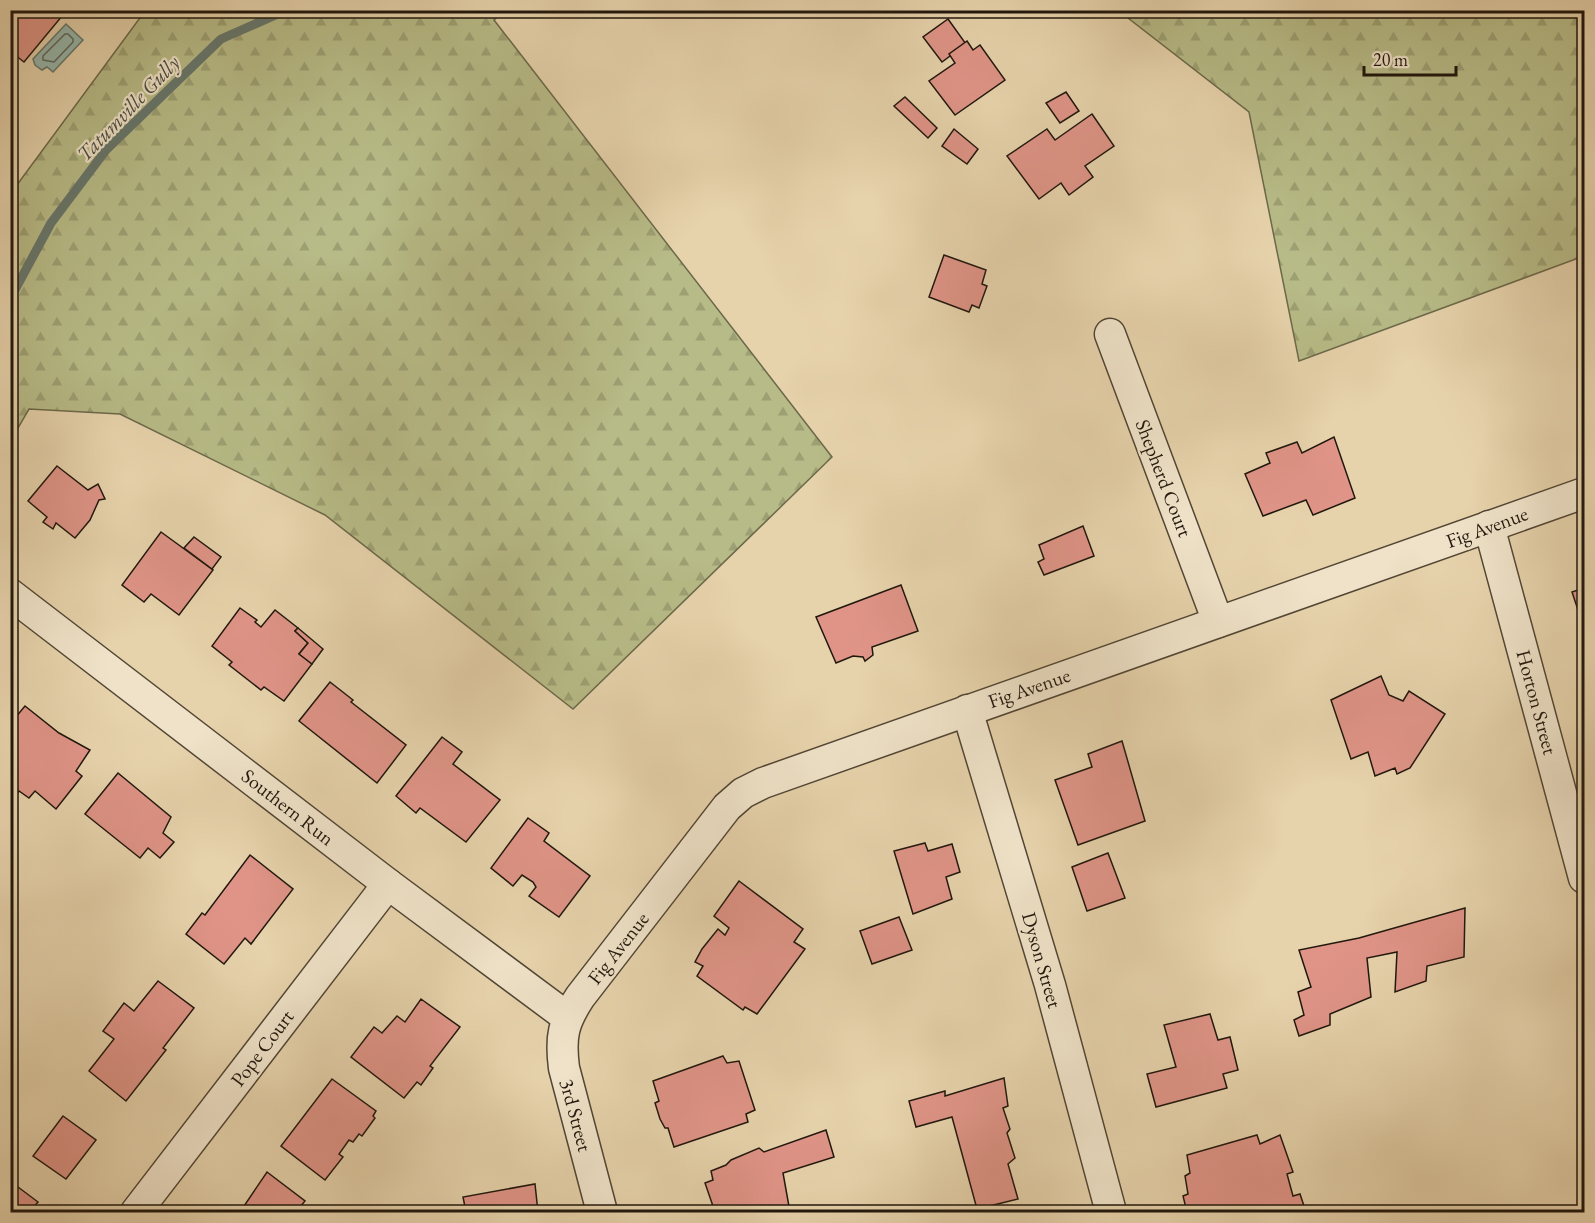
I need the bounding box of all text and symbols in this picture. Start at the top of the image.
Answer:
scale bar [1364,39,1456,77]
text: 20 m [1373,48,1408,71]
water label: Tatumville Gully [71,49,186,167]
street label: Shepherd Court [1130,415,1199,541]
street label: Fig Avenue [1442,500,1532,554]
street label: Horton Street [1511,647,1564,758]
street label: Fig Avenue [984,662,1074,714]
street label: Southern Run [236,763,340,852]
street label: Fig Avenue [582,906,655,990]
street label: Dyson Street [1016,909,1068,1012]
street label: Pope Court [225,1004,300,1092]
street label: 3rd Street [554,1076,598,1155]

